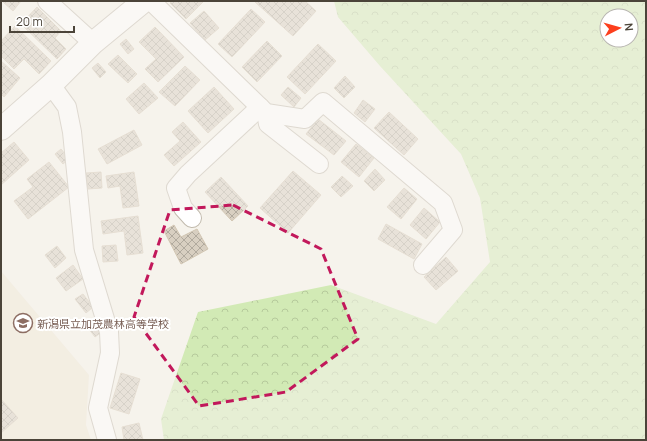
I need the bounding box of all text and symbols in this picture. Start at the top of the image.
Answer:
scale bar [10,8,74,34]
north arrow [599,8,639,48]
text: 20 m [16,13,43,30]
text: N [622,22,637,32]
school or university icon: 新潟県立加茂農林高等学校 [12,312,34,334]
place label: 新潟県立加茂農林高等学校 [37,316,169,331]

